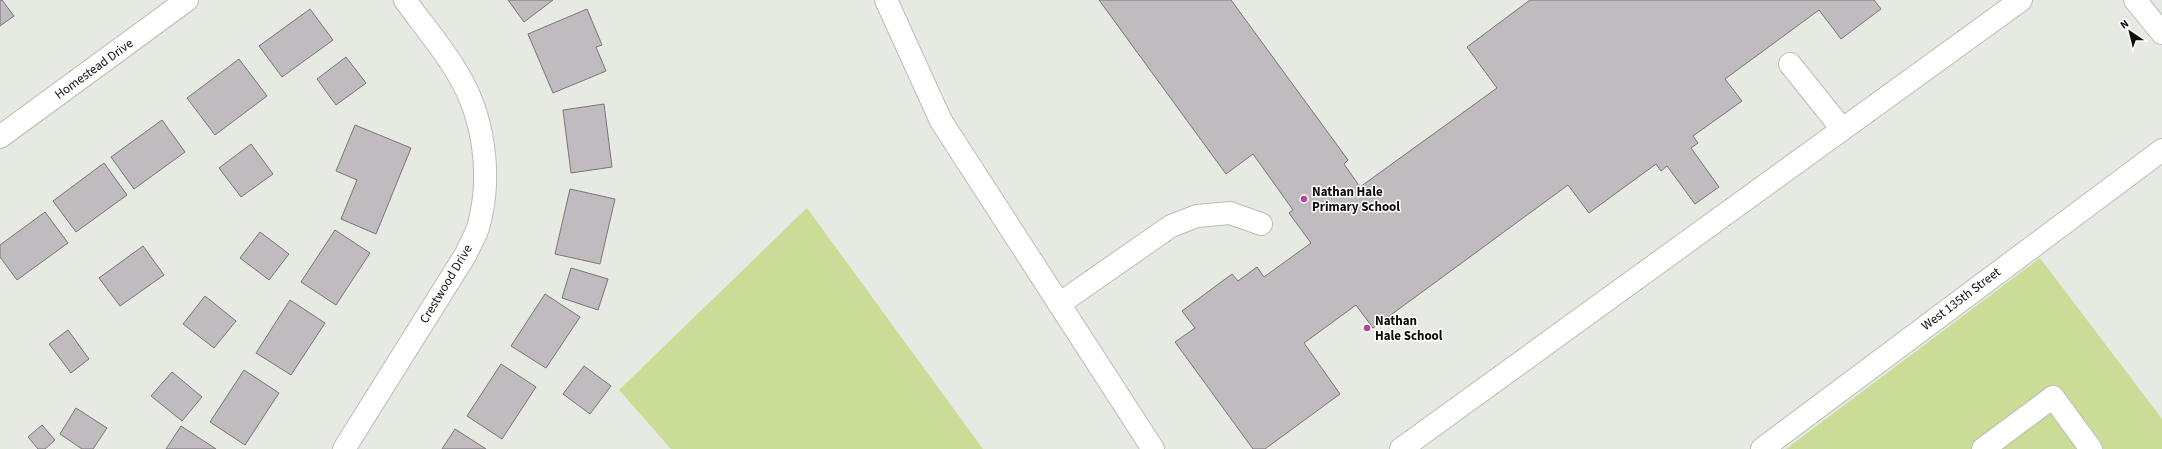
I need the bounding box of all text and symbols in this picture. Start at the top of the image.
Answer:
north arrow [2110,12,2150,52]
text: N [2117,16,2132,32]
street label: Homestead Drive [51,34,137,104]
place label: Nathan Hale Primary School [1312,183,1400,216]
marker: Nathan Hale Primary School [1299,194,1309,204]
street label: Crestwood Drive [415,241,477,327]
street label: West 135th Street [1918,263,2005,335]
place label: Nathan Hale School [1375,312,1443,345]
marker: Nathan Hale School [1362,323,1372,333]

